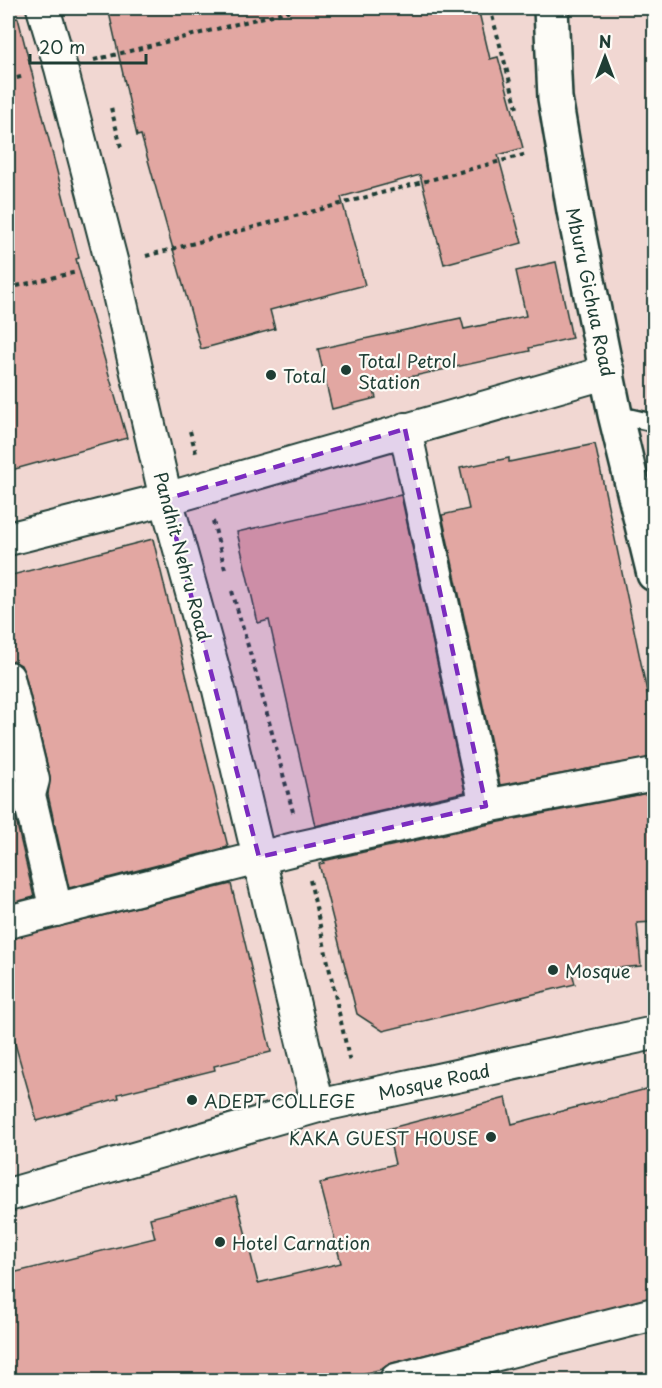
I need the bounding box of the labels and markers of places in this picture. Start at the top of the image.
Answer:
place label: Total Petrol Station [358,347,457,395]
place label: Total [283,362,326,389]
marker: Total Petrol Station [339,363,353,377]
marker: Total [264,368,278,382]
place label: Mosque [565,957,631,984]
marker: Mosque [546,963,560,977]
place label: ADEPT COLLEGE [204,1087,356,1114]
marker: ADEPT COLLEGE [185,1093,199,1107]
place label: KAKA GUEST HOUSE [289,1124,479,1151]
marker: KAKA GUEST HOUSE [484,1130,498,1144]
place label: Hotel Carnation [232,1229,370,1256]
marker: Hotel Carnation [213,1235,227,1249]

